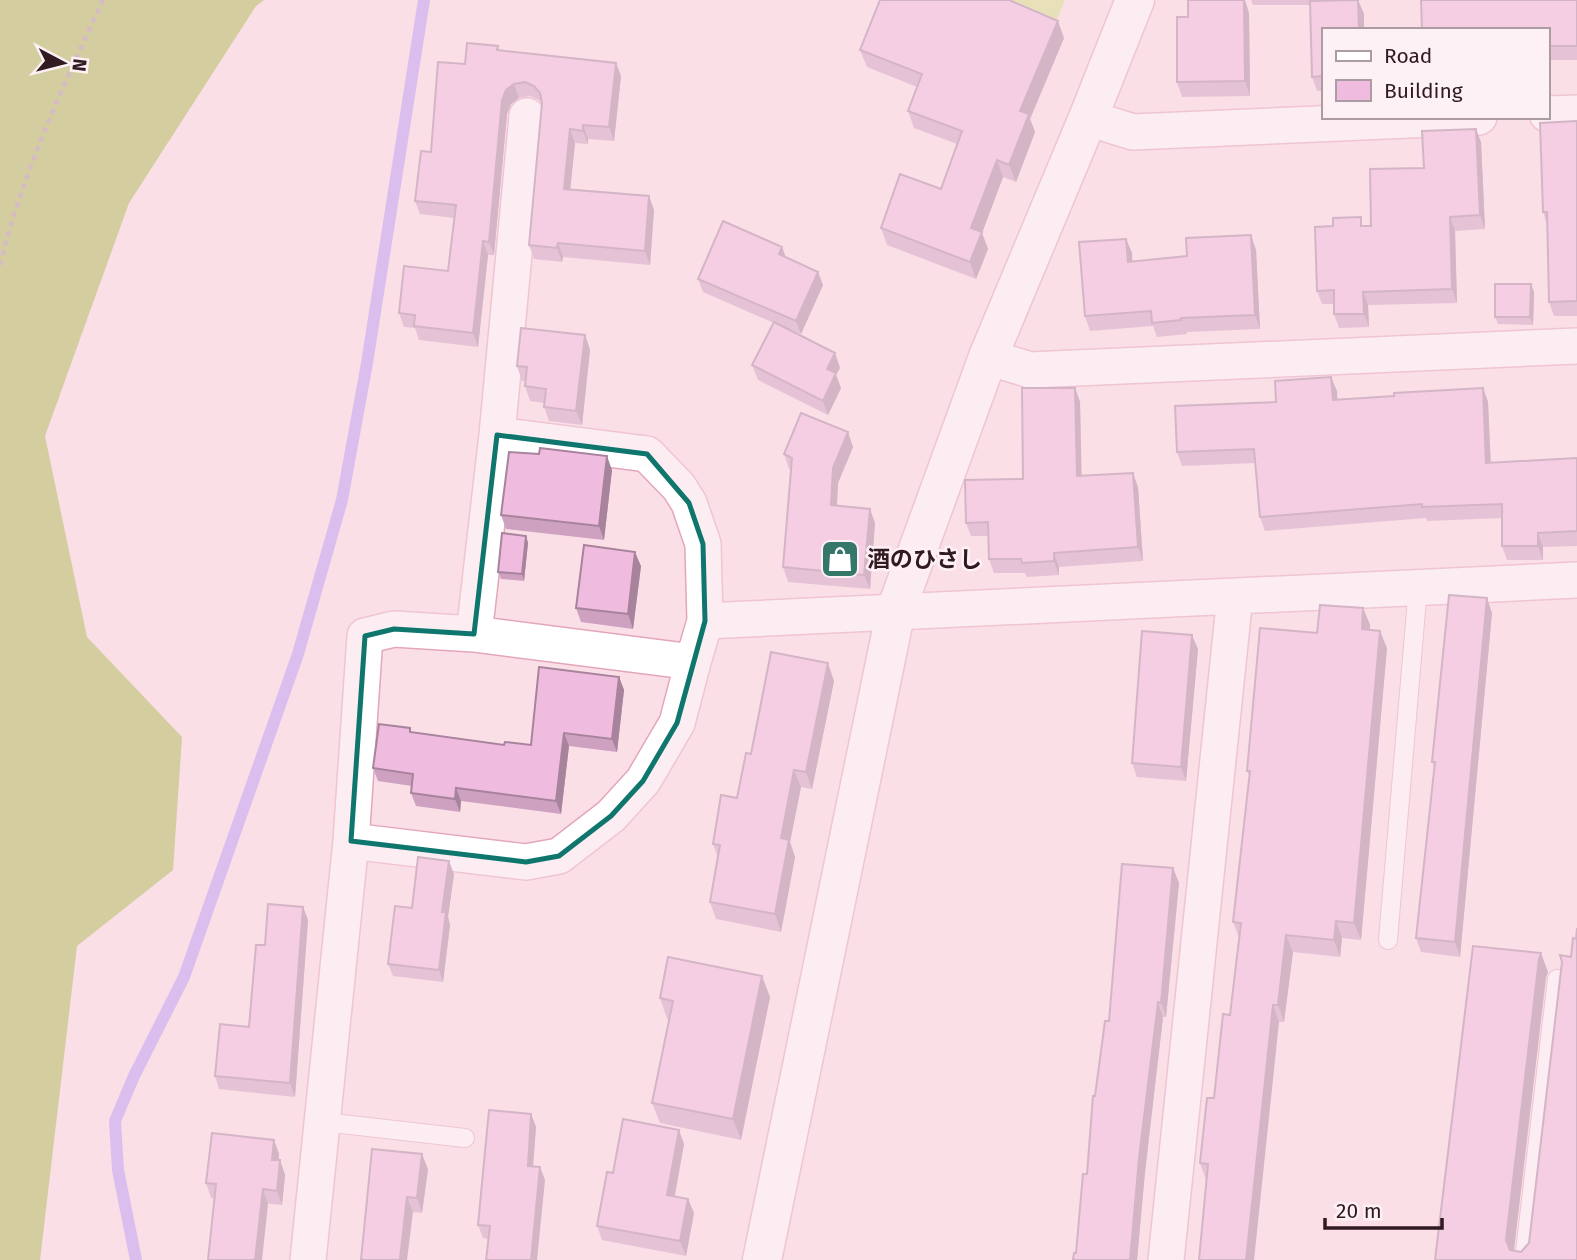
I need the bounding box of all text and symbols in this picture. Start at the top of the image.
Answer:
north arrow [28,28,98,98]
legend [1322,28,1549,119]
text: Road [1384,43,1432,69]
text: N [67,57,92,73]
text: Building [1384,78,1463,104]
shop icon: 酒のひさし [819,538,861,580]
place label: 酒のひさし [867,545,982,573]
scale bar [1325,1186,1442,1230]
text: 20 m [1336,1198,1382,1224]

